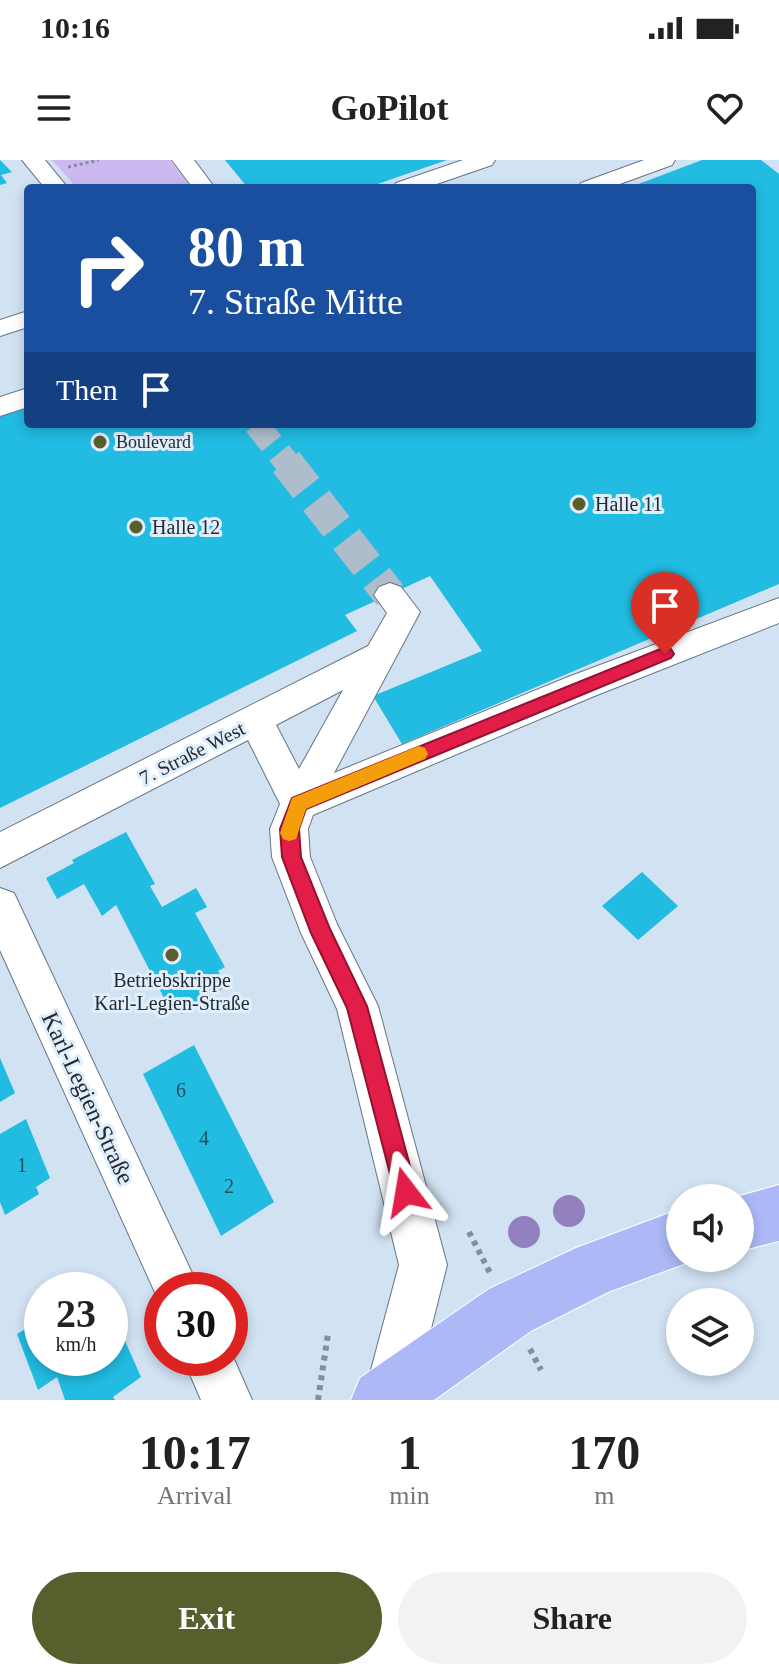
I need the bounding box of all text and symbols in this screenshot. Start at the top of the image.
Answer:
text: 10:16 [40,11,110,44]
icon: menu [32,86,76,130]
icon: heart [703,86,747,130]
text: GoPilot [331,88,448,128]
icon: right [56,216,160,320]
text: 80 m [188,216,305,278]
text: 7. Straße Mitte [188,282,403,322]
icon: arrive [134,368,178,412]
text: Then [56,373,118,406]
place label: Boulevard [116,432,191,452]
marker: Boulevard [91,433,109,451]
place label: Halle 11 [595,493,663,515]
marker: Halle 11 [570,495,588,513]
place label: Halle 12 [152,516,220,538]
marker: Halle 12 [127,518,145,536]
pin [631,572,699,654]
icon: arrive [643,584,687,628]
street label: 7. Straße West [136,717,249,789]
marker: Betriebskrippe Karl-Legien-Straße [163,946,181,964]
place label: Betriebskrippe Karl-Legien-Straße [94,969,250,1015]
street label: Karl-Legien-Straße [37,1008,139,1188]
house number: 6 [176,1079,186,1101]
house number: 4 [199,1127,209,1149]
position arrow [364,1150,448,1234]
house number: 1 [17,1154,27,1176]
house number: 2 [224,1175,234,1197]
map controls [666,1184,754,1376]
button: sound [666,1184,754,1272]
speed limit sign: 30 [144,1272,248,1376]
button: layers [666,1288,754,1376]
text: 23 [56,1291,96,1336]
text: km/h [55,1333,97,1355]
text: 10:17 [139,1426,251,1479]
text: 1 [397,1426,421,1479]
text: 170 [568,1426,640,1479]
text: Arrival [157,1481,232,1510]
text: min [389,1481,430,1510]
text: m [594,1481,614,1510]
button: Exit [32,1572,382,1664]
button: Share [398,1572,747,1664]

